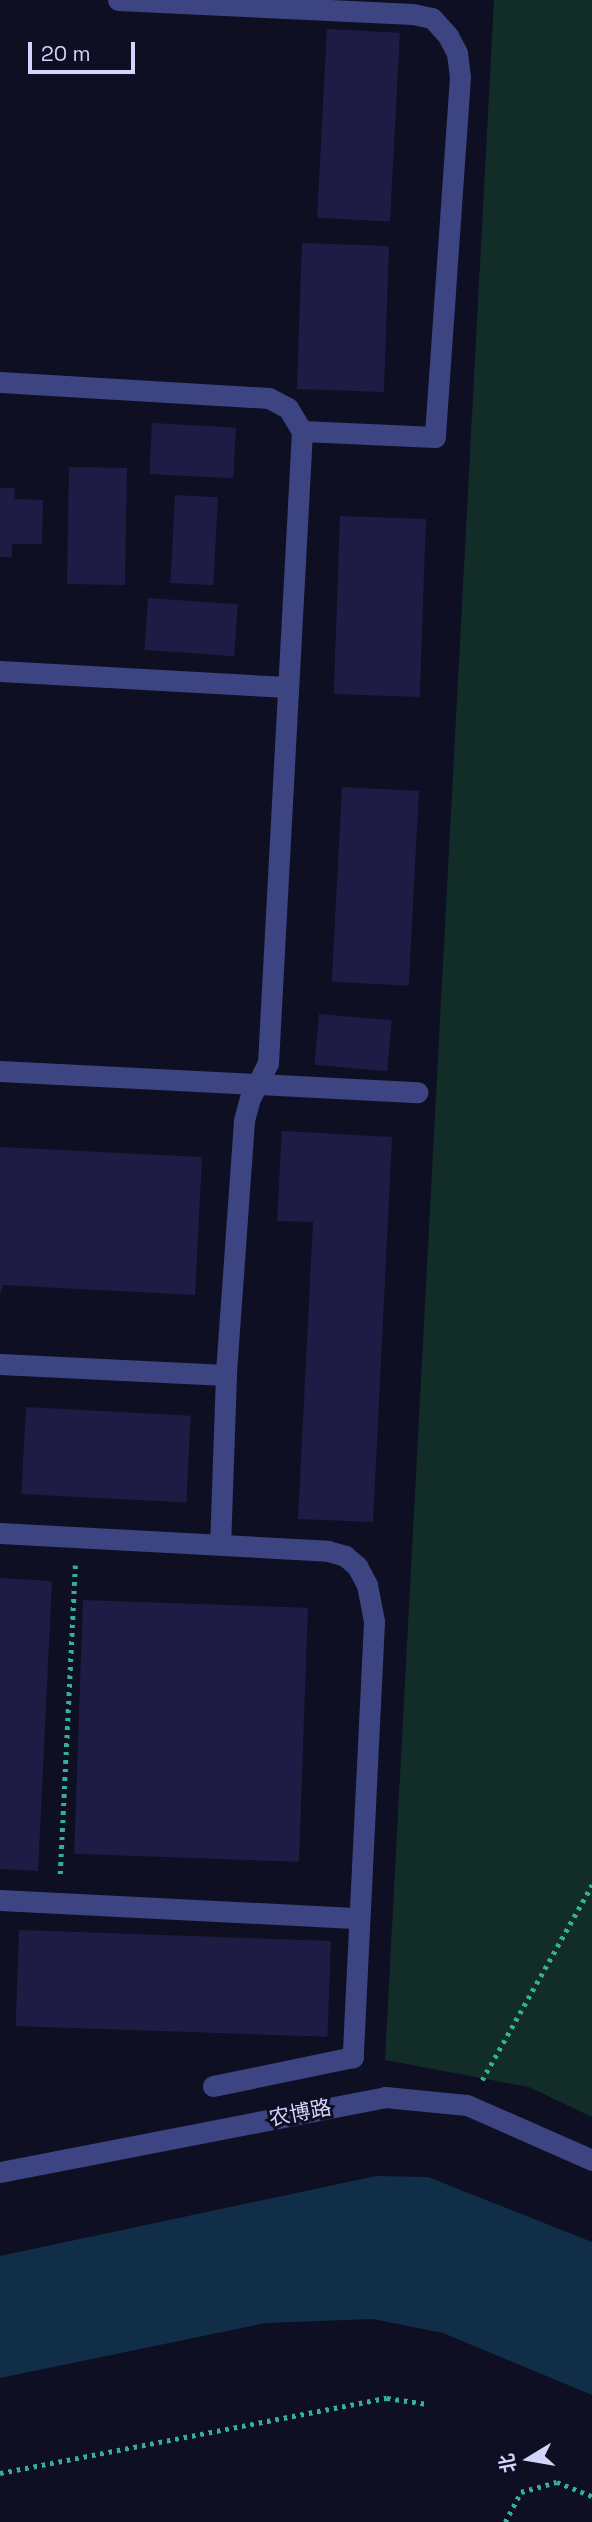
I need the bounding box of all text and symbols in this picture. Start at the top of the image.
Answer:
scale bar [32,28,138,72]
text: 20 m [41,40,91,67]
street label: 农博路 [267,2095,333,2131]
north arrow [494,2424,564,2494]
text: 北 [494,2451,522,2475]

